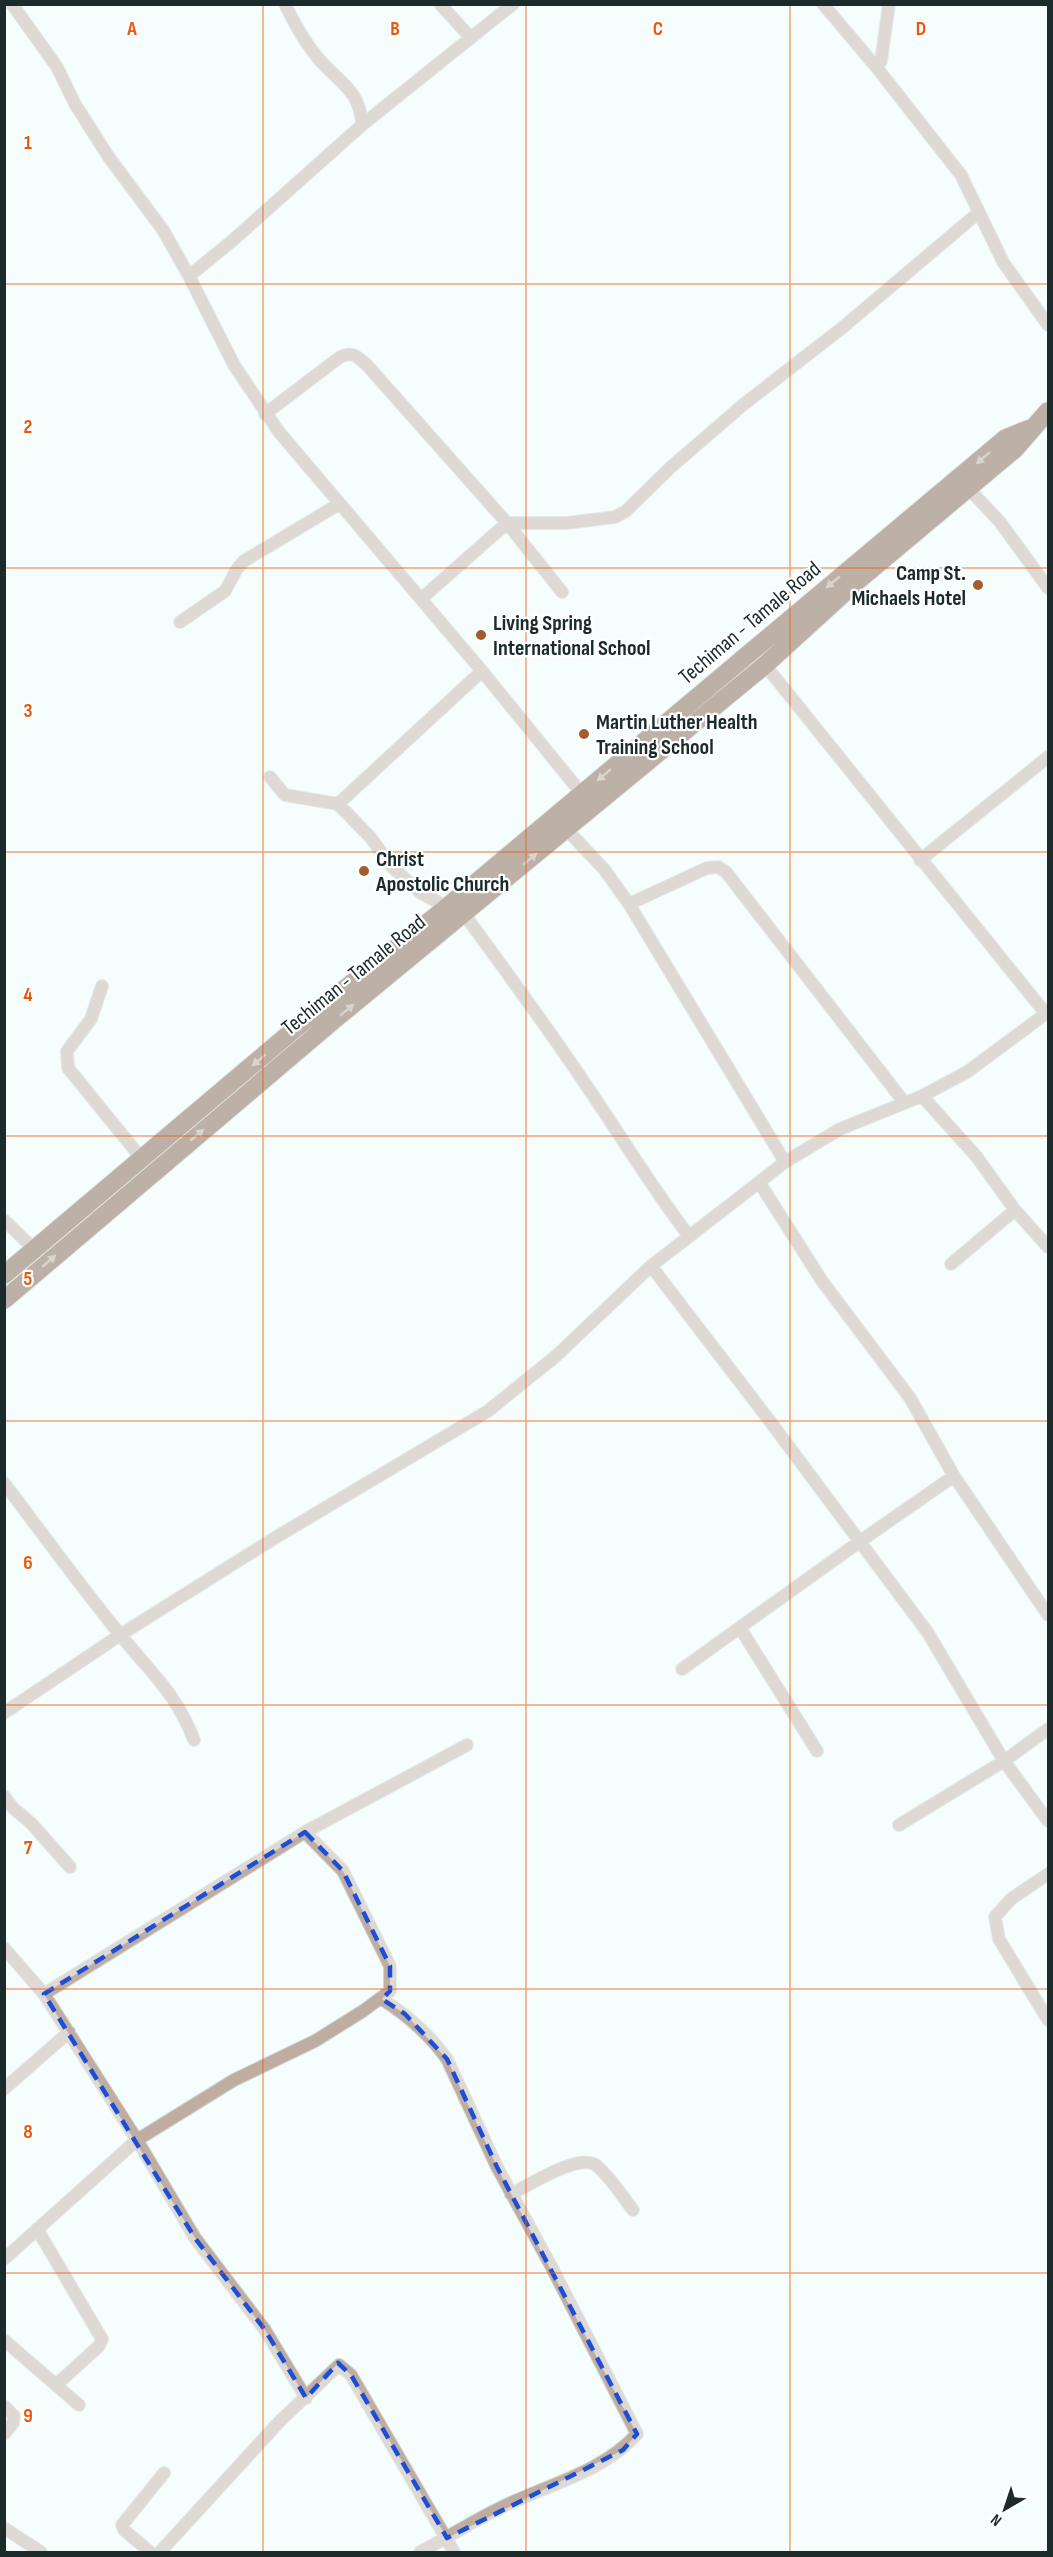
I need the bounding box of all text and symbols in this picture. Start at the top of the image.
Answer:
text: A [126,17,137,41]
text: B [390,17,400,41]
text: C [653,17,663,41]
text: D [916,17,926,41]
text: 1 [24,131,32,155]
text: 2 [24,415,32,439]
one-way arrow [976,451,991,464]
street label: Techiman - Tamale Road [673,556,827,690]
place label: Camp St. Michaels Hotel [851,560,966,612]
one-way arrow [826,575,841,588]
marker: Camp St. Michaels Hotel [971,578,985,592]
place label: Living Spring International School [493,610,651,662]
marker: Living Spring International School [474,628,488,642]
text: 3 [24,699,33,723]
place label: Martin Luther Health Training School [596,709,758,761]
marker: Martin Luther Health Training School [577,727,591,741]
one-way arrow [596,769,612,782]
place label: Christ Apostolic Church [375,846,509,898]
one-way arrow [522,853,538,866]
marker: Christ Apostolic Church [357,864,371,878]
street label: Techiman - Tamale Road [277,909,431,1041]
text: 4 [23,983,33,1007]
one-way arrow [339,1004,354,1016]
one-way arrow [251,1053,267,1066]
one-way arrow [189,1129,204,1142]
one-way arrow [41,1255,56,1268]
text: 5 [24,1267,33,1291]
text: 6 [23,1551,33,1575]
text: 7 [24,1836,33,1860]
text: 8 [23,2120,33,2144]
text: 9 [23,2404,33,2428]
north arrow [975,2479,1035,2539]
text: N [987,2509,1006,2530]

